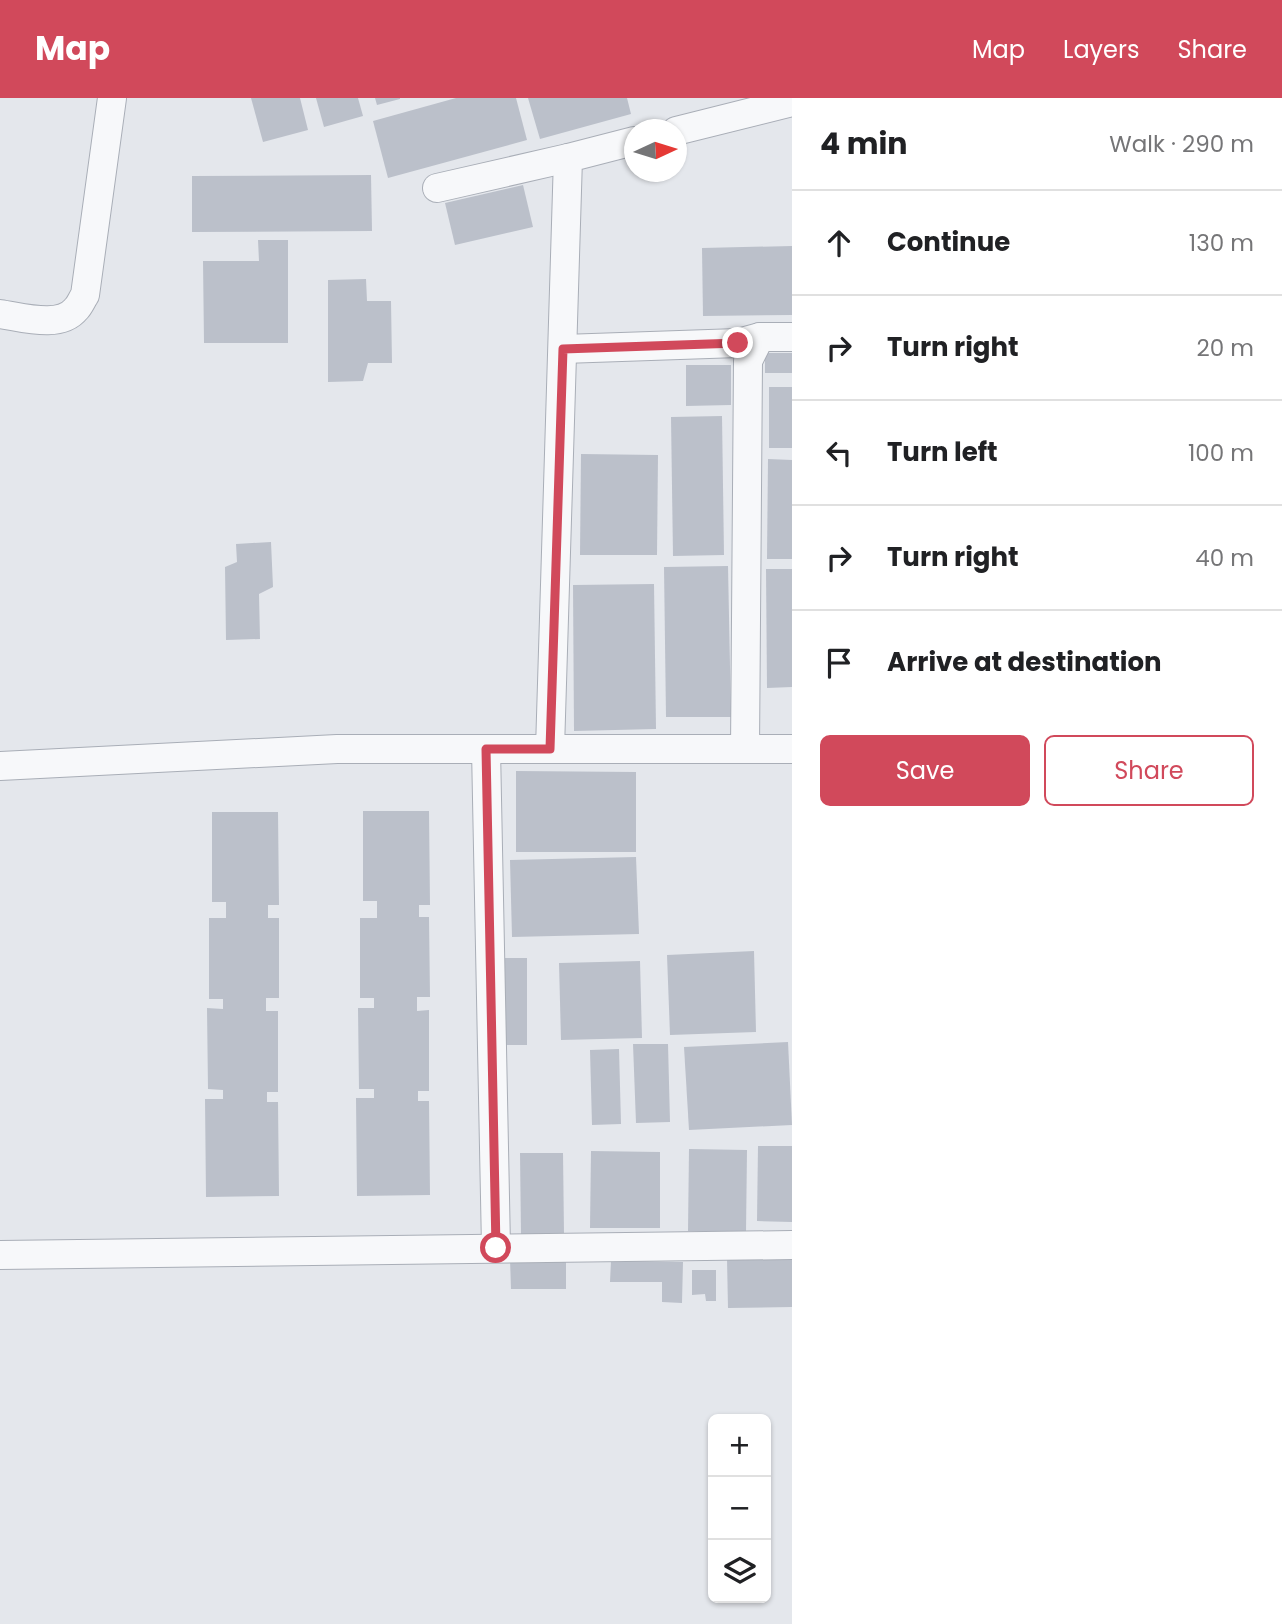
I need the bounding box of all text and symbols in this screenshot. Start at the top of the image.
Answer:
text: Map [35,25,110,72]
text: Map [972,33,1025,66]
text: Layers [1063,33,1139,66]
text: Share [1177,33,1247,66]
north arrow [624,119,687,182]
text: 4 min [820,122,908,165]
text: Walk · 290 m [1109,128,1254,160]
icon: ahead [820,224,858,262]
text: Continue [887,224,1010,260]
text: 130 m [1189,227,1254,259]
route end [722,327,753,358]
icon: right [820,329,858,367]
text: Turn right [887,329,1019,365]
text: 20 m [1196,332,1254,364]
icon: left [820,434,858,472]
text: Turn left [887,434,998,470]
text: 100 m [1188,437,1254,469]
icon: right [820,539,858,577]
text: Turn right [887,539,1019,575]
text: 40 m [1195,542,1254,574]
icon: arrive [820,644,858,682]
text: Arrive at destination [887,644,1162,680]
button: Save [820,735,1030,806]
button: Share [1044,735,1254,806]
route start [480,1232,511,1263]
map controls [708,1414,771,1603]
button: + [708,1414,771,1477]
button: − [708,1477,771,1540]
button: layers [708,1540,771,1603]

